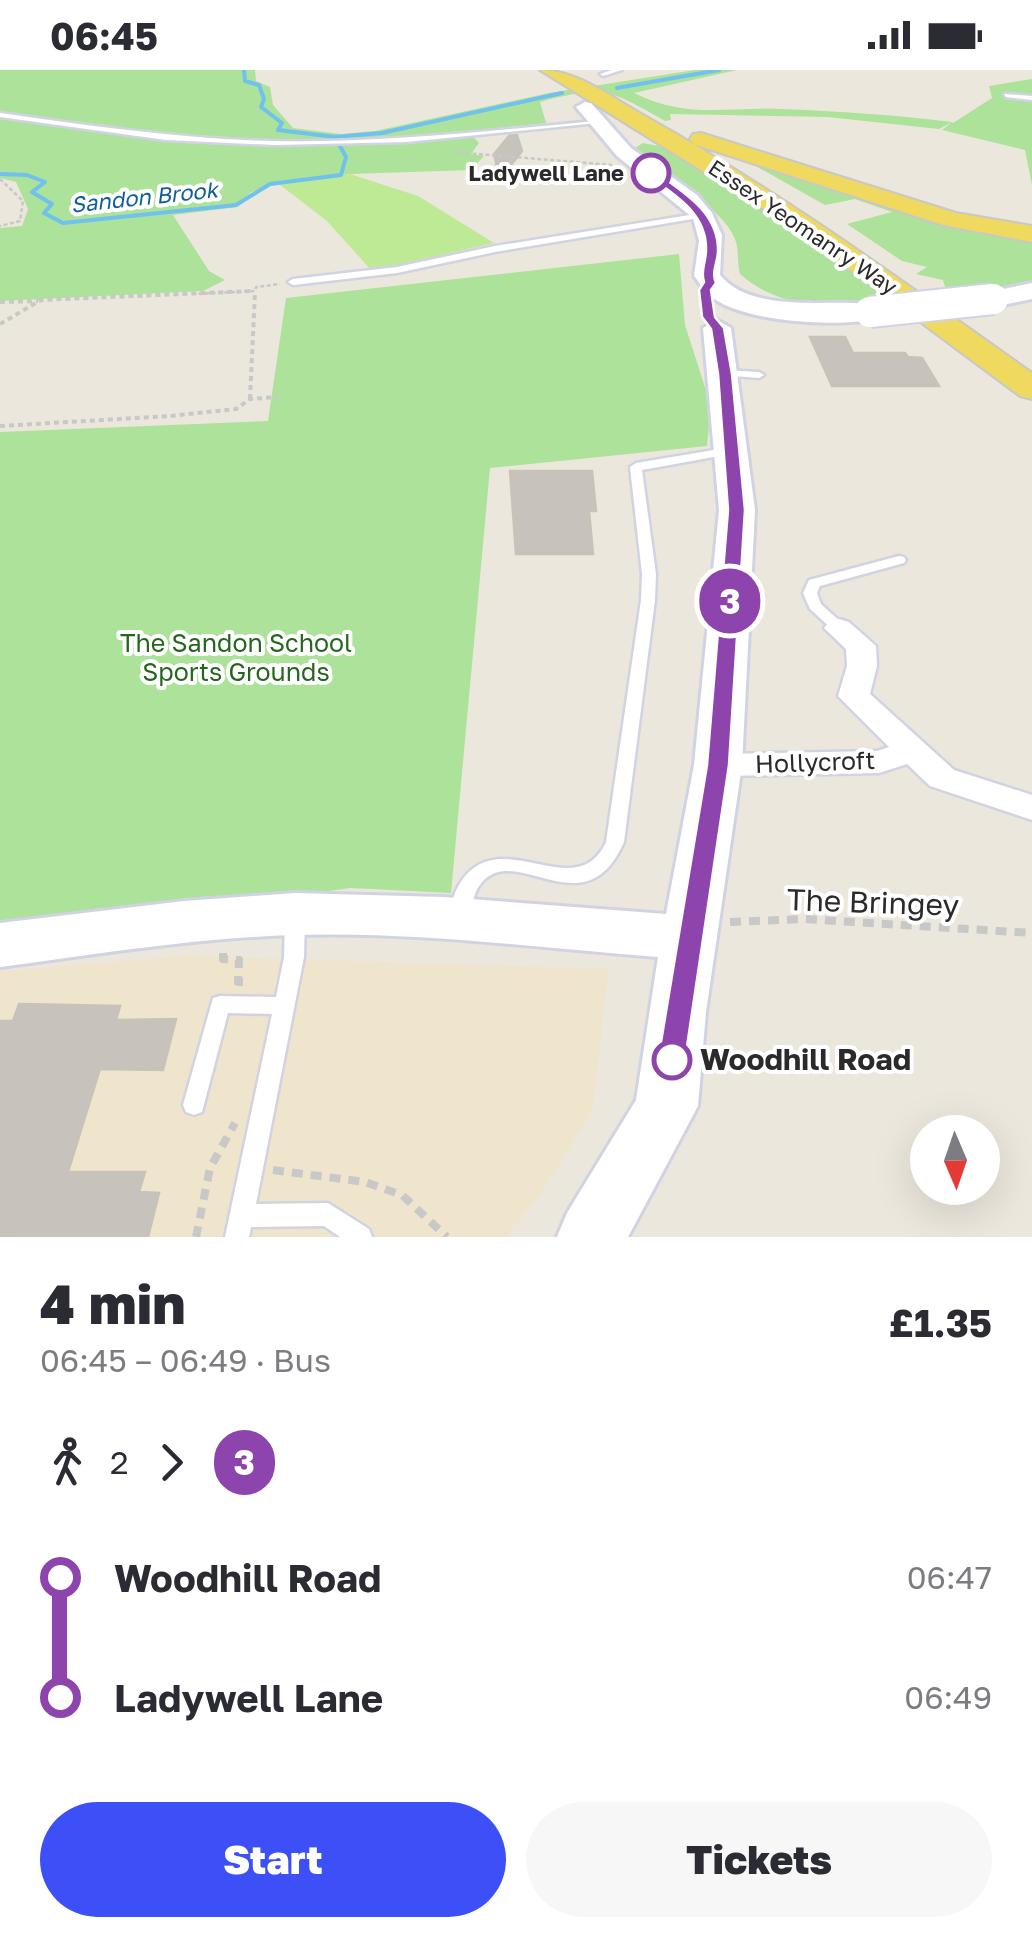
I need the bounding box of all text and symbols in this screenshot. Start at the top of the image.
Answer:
text: 06:45 [50,13,158,58]
street label: Essex Yeomanry Way [704,153,903,300]
marker: Ladywell Lane [632,154,670,192]
place label: Ladywell Lane [468,159,624,186]
water label: Sandon Brook [69,175,221,218]
line badge: 3 [698,568,762,634]
text: 3 [719,580,741,622]
park label: The Sandon School Sports Grounds [120,627,352,687]
street label: Hollycroft [754,744,876,779]
street label: The Bringey [786,881,960,923]
marker: Woodhill Road [653,1041,691,1079]
place label: Woodhill Road [700,1041,911,1077]
north arrow [910,1115,1000,1205]
map controls [910,1115,1000,1205]
text: 4 min [40,1270,186,1336]
text: £1.35 [889,1300,992,1345]
text: 06:45 – 06:49 · Bus [40,1341,331,1379]
icon: walk [40,1435,95,1490]
icon: forward [144,1435,199,1490]
text: 3 [234,1441,255,1483]
text: 2 [110,1443,129,1481]
text: Woodhill Road [114,1555,381,1600]
text: 06:47 [907,1558,992,1596]
text: Ladywell Lane [114,1675,383,1720]
text: 06:49 [904,1678,992,1716]
button: Start [40,1802,506,1917]
button: Tickets [526,1802,992,1917]

